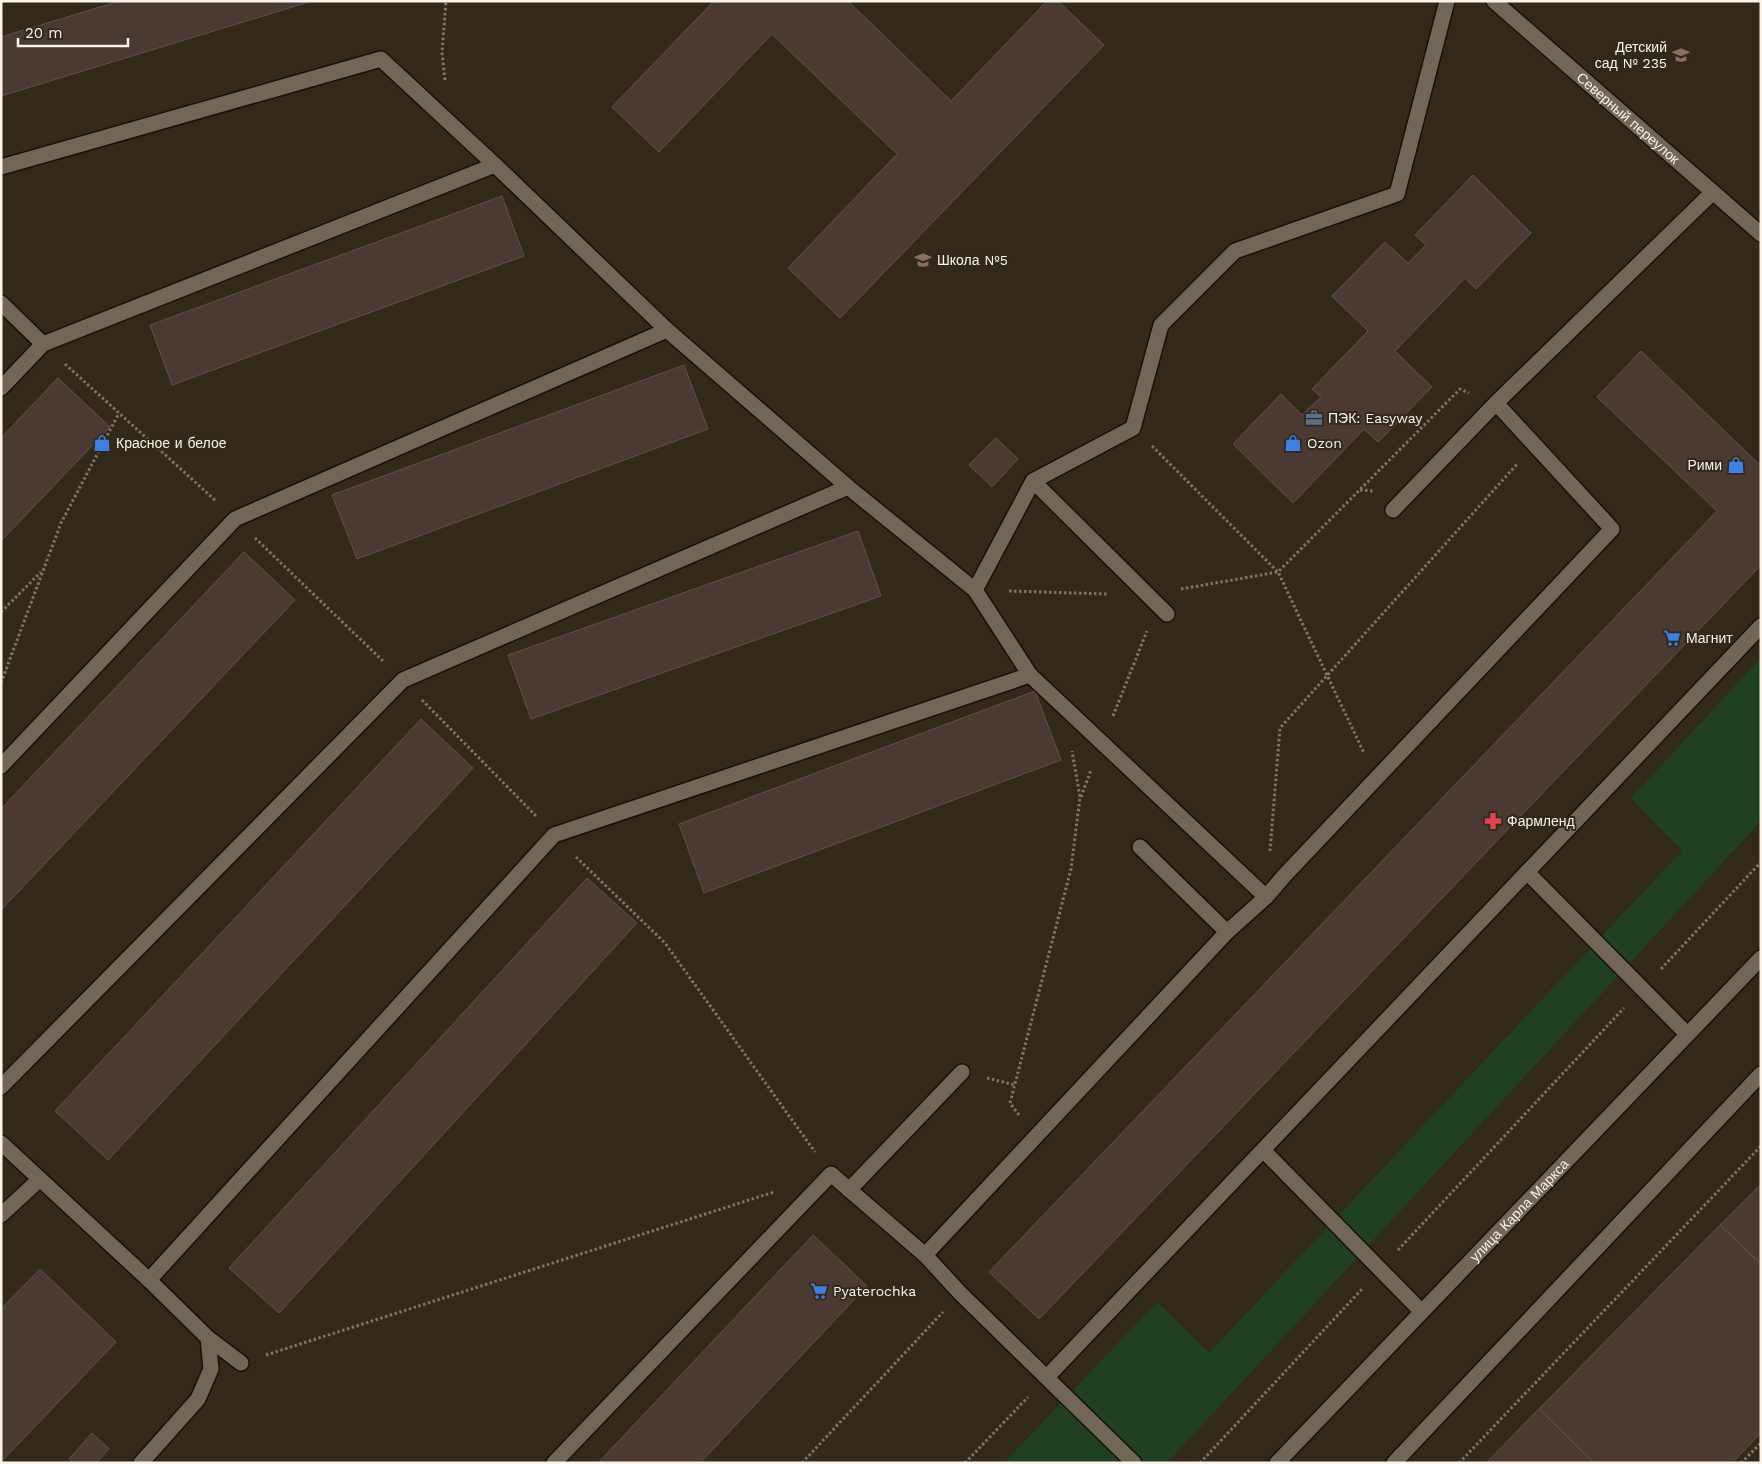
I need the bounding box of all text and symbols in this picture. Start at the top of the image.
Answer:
scale bar [18,15,128,47]
text: 20 m [25,24,63,42]
place label: Детский сад № 235 [1595,39,1667,71]
school or university icon: Детский сад № 235 [1671,45,1691,65]
street label: Северный переулок [1574,69,1683,168]
school or university icon: Школа №5 [913,250,933,270]
place label: Школа №5 [937,252,1008,268]
office icon: ПЭК: Easyway [1304,408,1324,428]
place label: ПЭК: Easyway [1328,410,1423,426]
shop icon: Красное и белое [92,433,112,453]
shop icon: Ozon [1283,433,1303,453]
place label: Красное и белое [116,435,227,451]
place label: Ozon [1307,435,1342,451]
shop icon: Рими [1726,455,1746,475]
place label: Рими [1687,457,1722,473]
supermarket icon: Магнит [1662,628,1682,648]
place label: Магнит [1686,630,1733,646]
pharmacy icon: Фармленд [1483,811,1503,831]
place label: Фармленд [1507,813,1575,829]
street label: улица Карла Маркса [1466,1156,1572,1265]
supermarket icon: Pyaterochka [809,1281,829,1301]
place label: Pyaterochka [833,1283,916,1299]

